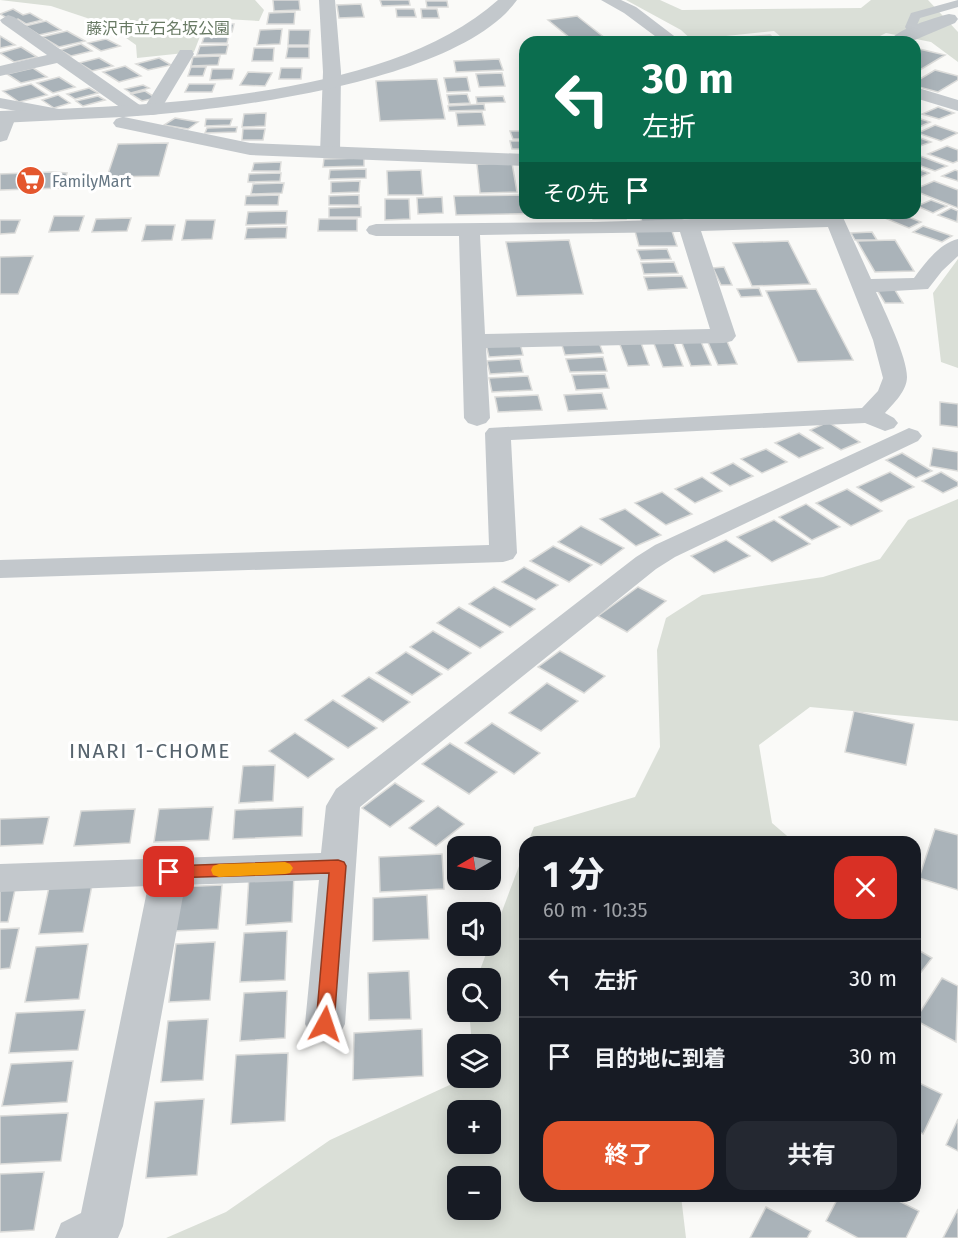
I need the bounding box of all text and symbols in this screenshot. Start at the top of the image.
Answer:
park label: 藤沢市立石名坂公園 [86,19,230,38]
text: 30 m [642,54,734,104]
icon: left [543,60,621,138]
text: 左折 [642,111,696,143]
supermarket icon: FamilyMart [15,165,47,197]
place label: FamilyMart [52,172,132,191]
icon: arrive [621,174,654,207]
text: その先 [543,180,609,207]
district label: INARI 1-CHOME [69,738,231,764]
north arrow [447,836,501,890]
map controls [447,836,501,1220]
pin [143,846,194,897]
text: 1 分 [543,853,604,897]
icon: arrive [152,855,185,888]
button: close [834,856,897,919]
text: 60 m · 10:35 [543,898,647,922]
button: sound [447,902,501,956]
icon: left [543,962,576,995]
text: 30 m [849,965,897,992]
text: 左折 [594,967,638,994]
button: search [447,968,501,1022]
position arrow [293,992,357,1056]
button: layers [447,1034,501,1088]
icon: arrive [543,1040,576,1073]
text: 30 m [849,1043,897,1070]
text: 目的地に到着 [594,1045,726,1072]
button: + [447,1100,501,1154]
button: 終了 [543,1121,714,1190]
button: 共有 [726,1121,897,1190]
button: − [447,1166,501,1220]

